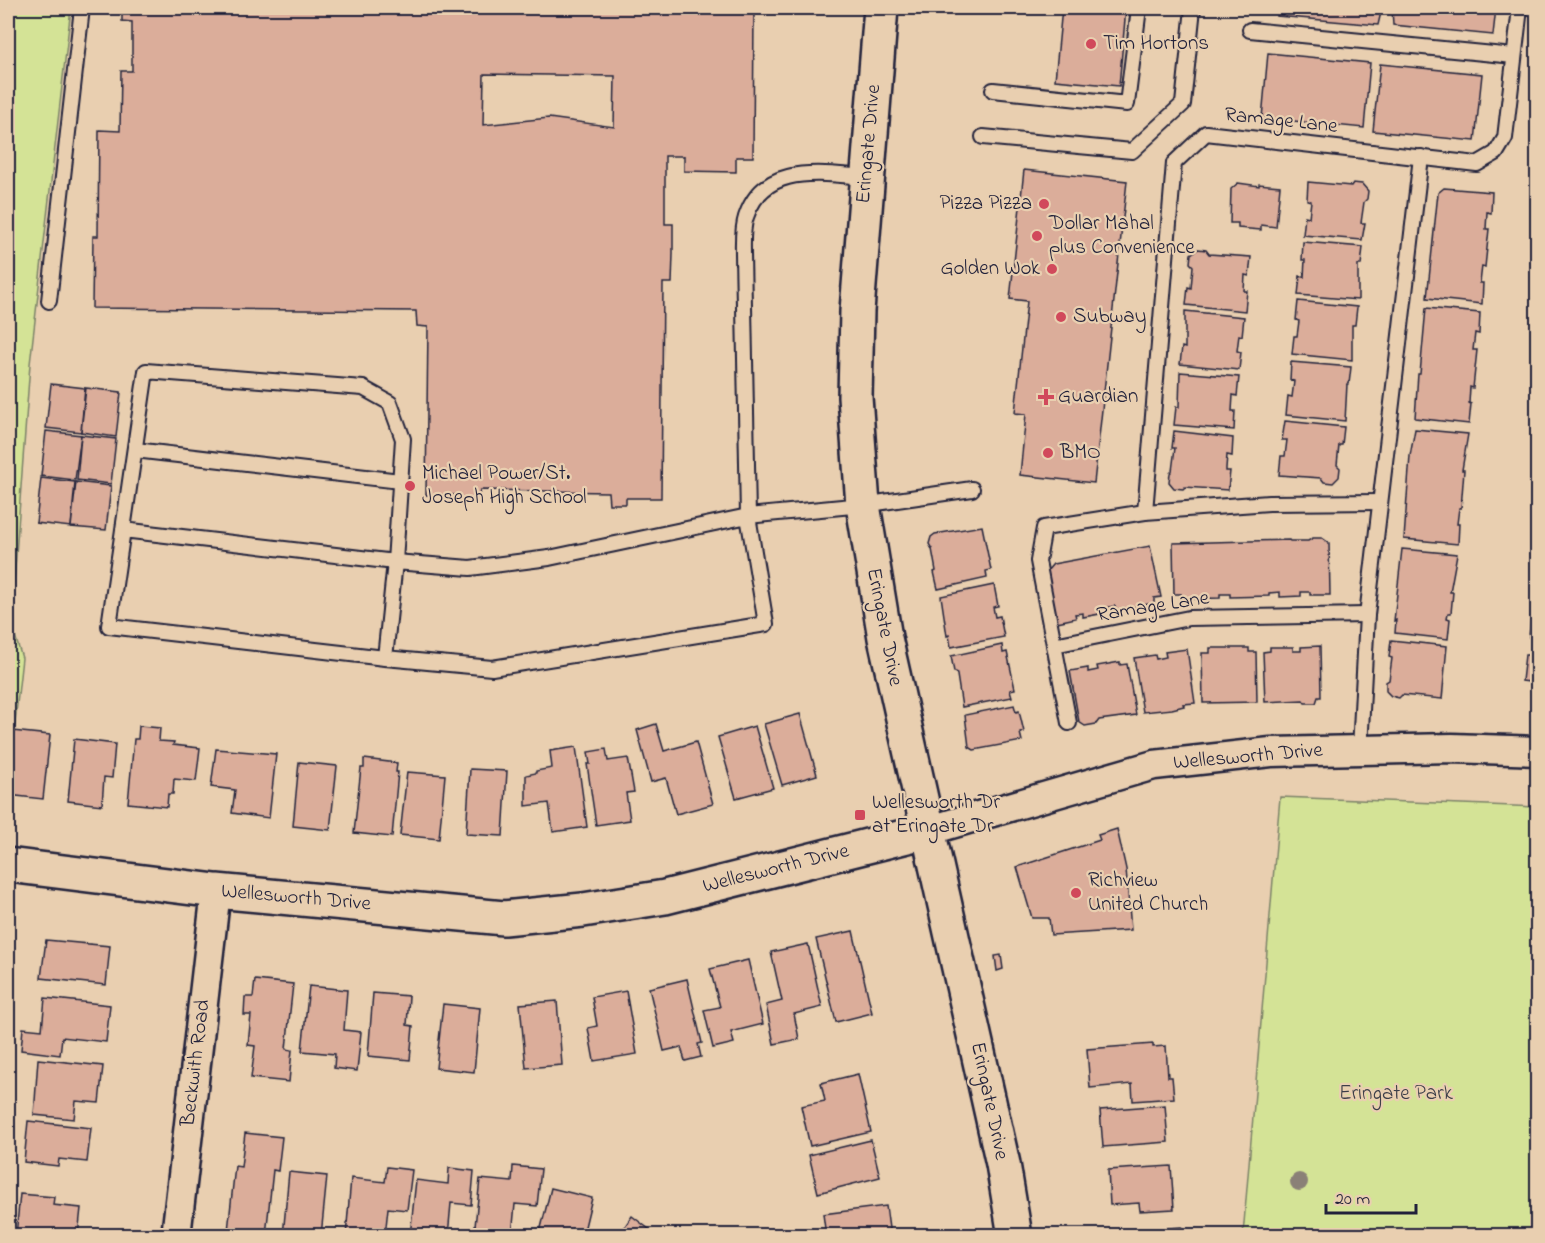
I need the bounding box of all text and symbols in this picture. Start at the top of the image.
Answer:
place label: Tim Hortons [1103,29,1209,59]
marker: Tim Hortons [1084,37,1098,51]
street label: Eringate Drive [849,82,891,205]
street label: Ramage Lane [1223,100,1340,144]
place label: Pizza Pizza [940,189,1032,219]
marker: Pizza Pizza [1037,197,1051,211]
place label: Dollar Mahal plus Convenience [1048,209,1195,263]
marker: Dollar Mahal plus Convenience [1030,229,1044,243]
place label: Golden Wok [940,254,1041,284]
marker: Golden Wok [1045,262,1059,276]
place label: Subway [1073,302,1146,334]
marker: Subway [1054,310,1068,324]
place label: Guardian [1058,382,1138,412]
marker: Guardian [1039,390,1053,404]
place label: BMO [1059,438,1101,468]
marker: BMO [1041,446,1055,460]
place label: Michael Power/St. Joseph High School [422,459,587,515]
marker: Michael Power/St. Joseph High School [403,479,417,493]
street label: Eringate Drive [856,565,910,690]
street label: Ramage Lane [1095,583,1212,633]
street label: Wellesworth Drive [1172,735,1325,778]
place label: Wellesworth Dr at Eringate Dr [872,788,1001,844]
marker: Wellesworth Dr at Eringate Dr [853,808,867,822]
street label: Wellesworth Drive [700,836,853,902]
place label: Richview United Church [1088,866,1208,920]
street label: Wellesworth Drive [220,877,373,920]
marker: Richview United Church [1069,886,1083,900]
street label: Beckwith Road [173,998,219,1129]
street label: Eringate Drive [960,1039,1016,1164]
park label: Eringate Park [1339,1079,1454,1111]
scale bar [1326,1177,1416,1215]
text: 20 m [1335,1187,1370,1213]

